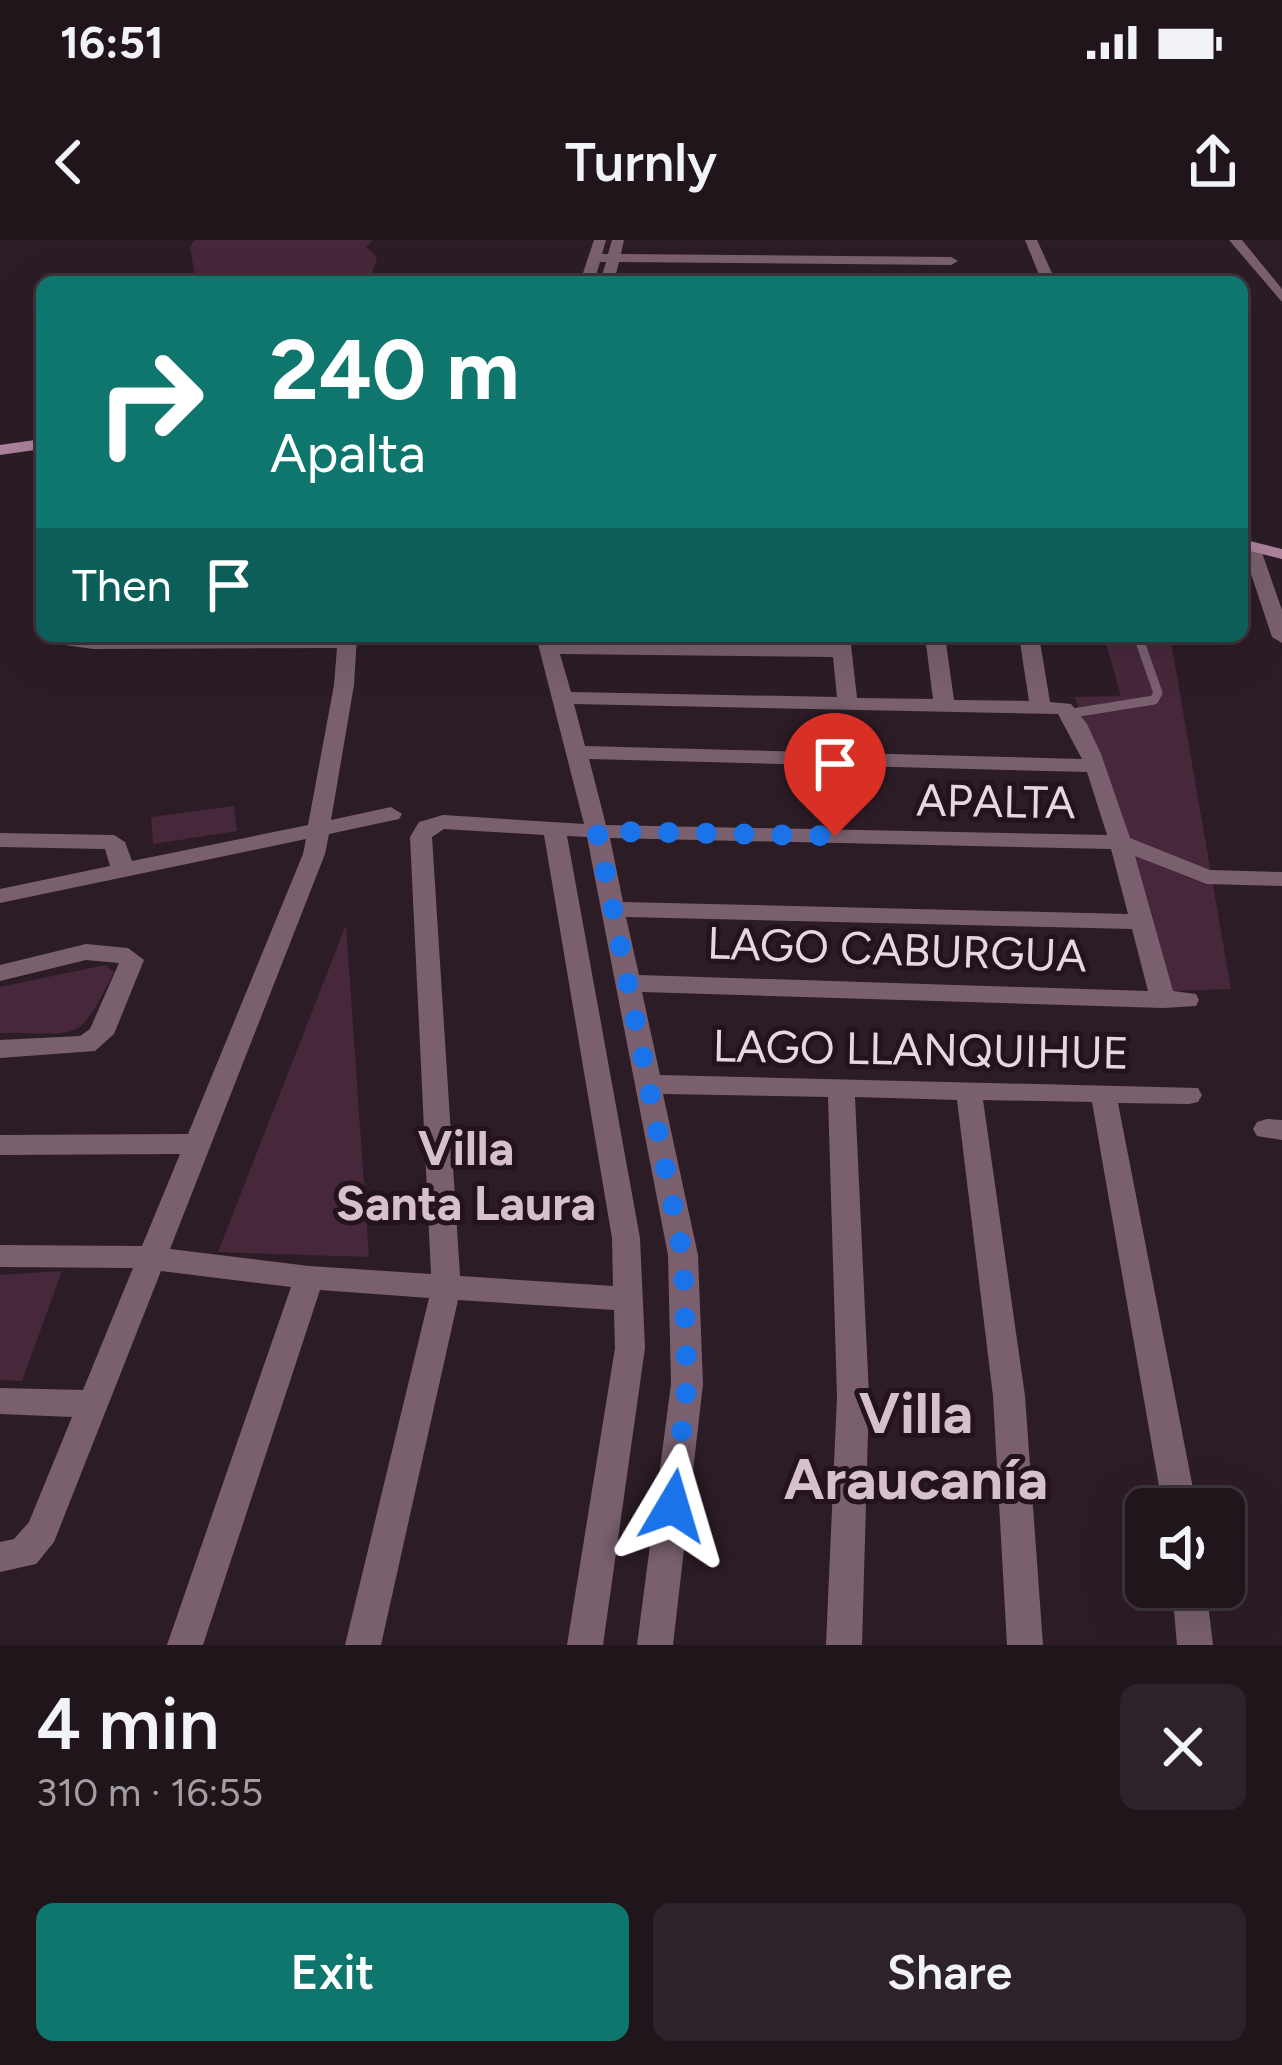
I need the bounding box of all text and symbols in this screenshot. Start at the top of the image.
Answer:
text: 16:51 [60,15,164,69]
icon: back [36,129,102,195]
icon: share [1180,129,1246,195]
text: Turnly [565,130,717,195]
text: 240 m [270,319,519,420]
icon: right [72,324,228,480]
text: Apalta [270,421,426,486]
icon: arrive [196,552,262,618]
text: Then [72,558,172,612]
pin [784,713,886,836]
icon: arrive [802,731,868,797]
street label: APALTA [916,773,1077,829]
street label: LAGO CABURGUA [706,915,1088,983]
street label: LAGO LLANQUIHUE [712,1018,1130,1080]
district label: Villa Santa Laura [336,1119,596,1232]
district label: Villa Araucanía [784,1379,1048,1513]
position arrow [610,1443,736,1569]
map controls [1125,1488,1245,1608]
button: sound [1125,1488,1245,1608]
text: 4 min [36,1681,219,1767]
button: close [1120,1684,1246,1810]
text: 310 m · 16:55 [36,1769,263,1816]
button: Exit [36,1903,629,2041]
button: Share [653,1903,1246,2041]

